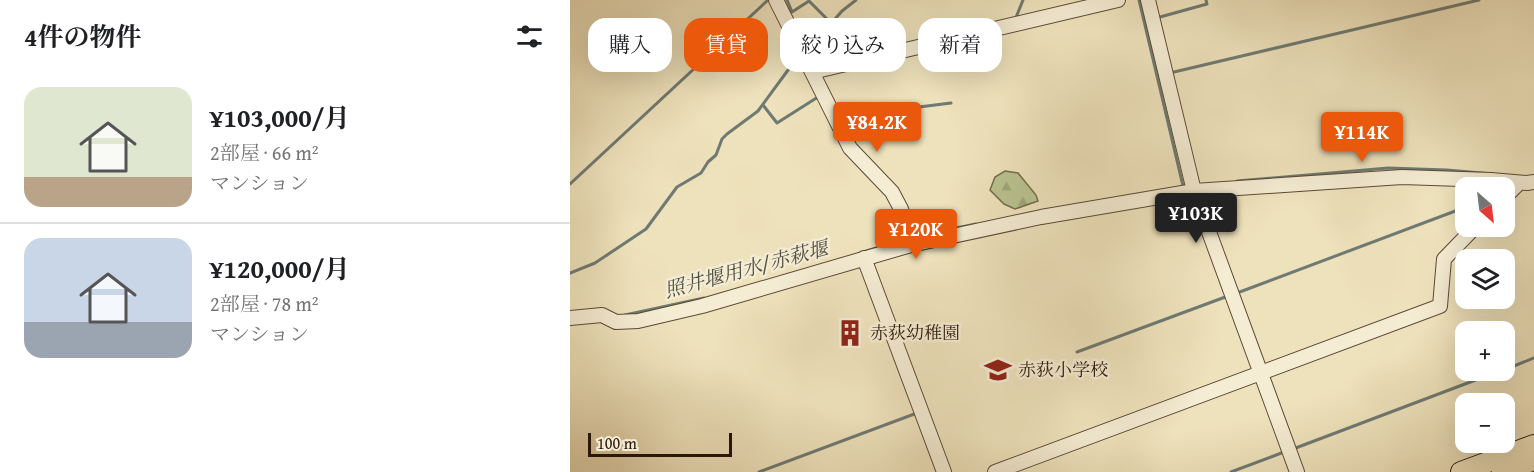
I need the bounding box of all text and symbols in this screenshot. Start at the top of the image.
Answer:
text: 4件の物件 [24,17,141,56]
chip: 購入 [588,18,672,72]
chip: 賃貸 [684,18,768,72]
chip: 絞り込み [780,18,906,72]
chip: 新着 [918,18,1002,72]
icon: filters [513,20,546,53]
text: ¥103,000/月 [210,98,350,137]
pin: ¥84.2K [828,102,926,153]
text: ¥84.2K [847,107,907,136]
icon: home [72,111,144,183]
pin: ¥114K [1320,112,1404,163]
text: ¥114K [1335,117,1389,146]
text: 2部屋 · 66 m² [210,138,319,167]
text: マンション [210,168,309,197]
north arrow [1455,177,1515,237]
map controls [1455,177,1515,453]
pin: ¥103K [1154,193,1238,244]
text: ¥103K [1169,198,1223,227]
pin: ¥120K [874,209,958,260]
text: ¥120K [889,214,943,243]
water label: 照井堰用水/赤萩堰 [661,232,834,304]
text: ¥120,000/月 [210,249,350,288]
button: layers [1455,249,1515,309]
icon: home [72,262,144,334]
text: 2部屋 · 78 m² [210,289,319,318]
building icon: 赤荻幼稚園 [835,318,865,348]
text: マンション [210,319,309,348]
place label: 赤荻幼稚園 [870,319,960,346]
button: + [1455,321,1515,381]
school or university icon: 赤荻小学校 [983,355,1013,385]
place label: 赤荻小学校 [1018,356,1108,383]
button: − [1455,393,1515,453]
scale bar [588,430,732,458]
text: 100 m [597,431,637,455]

